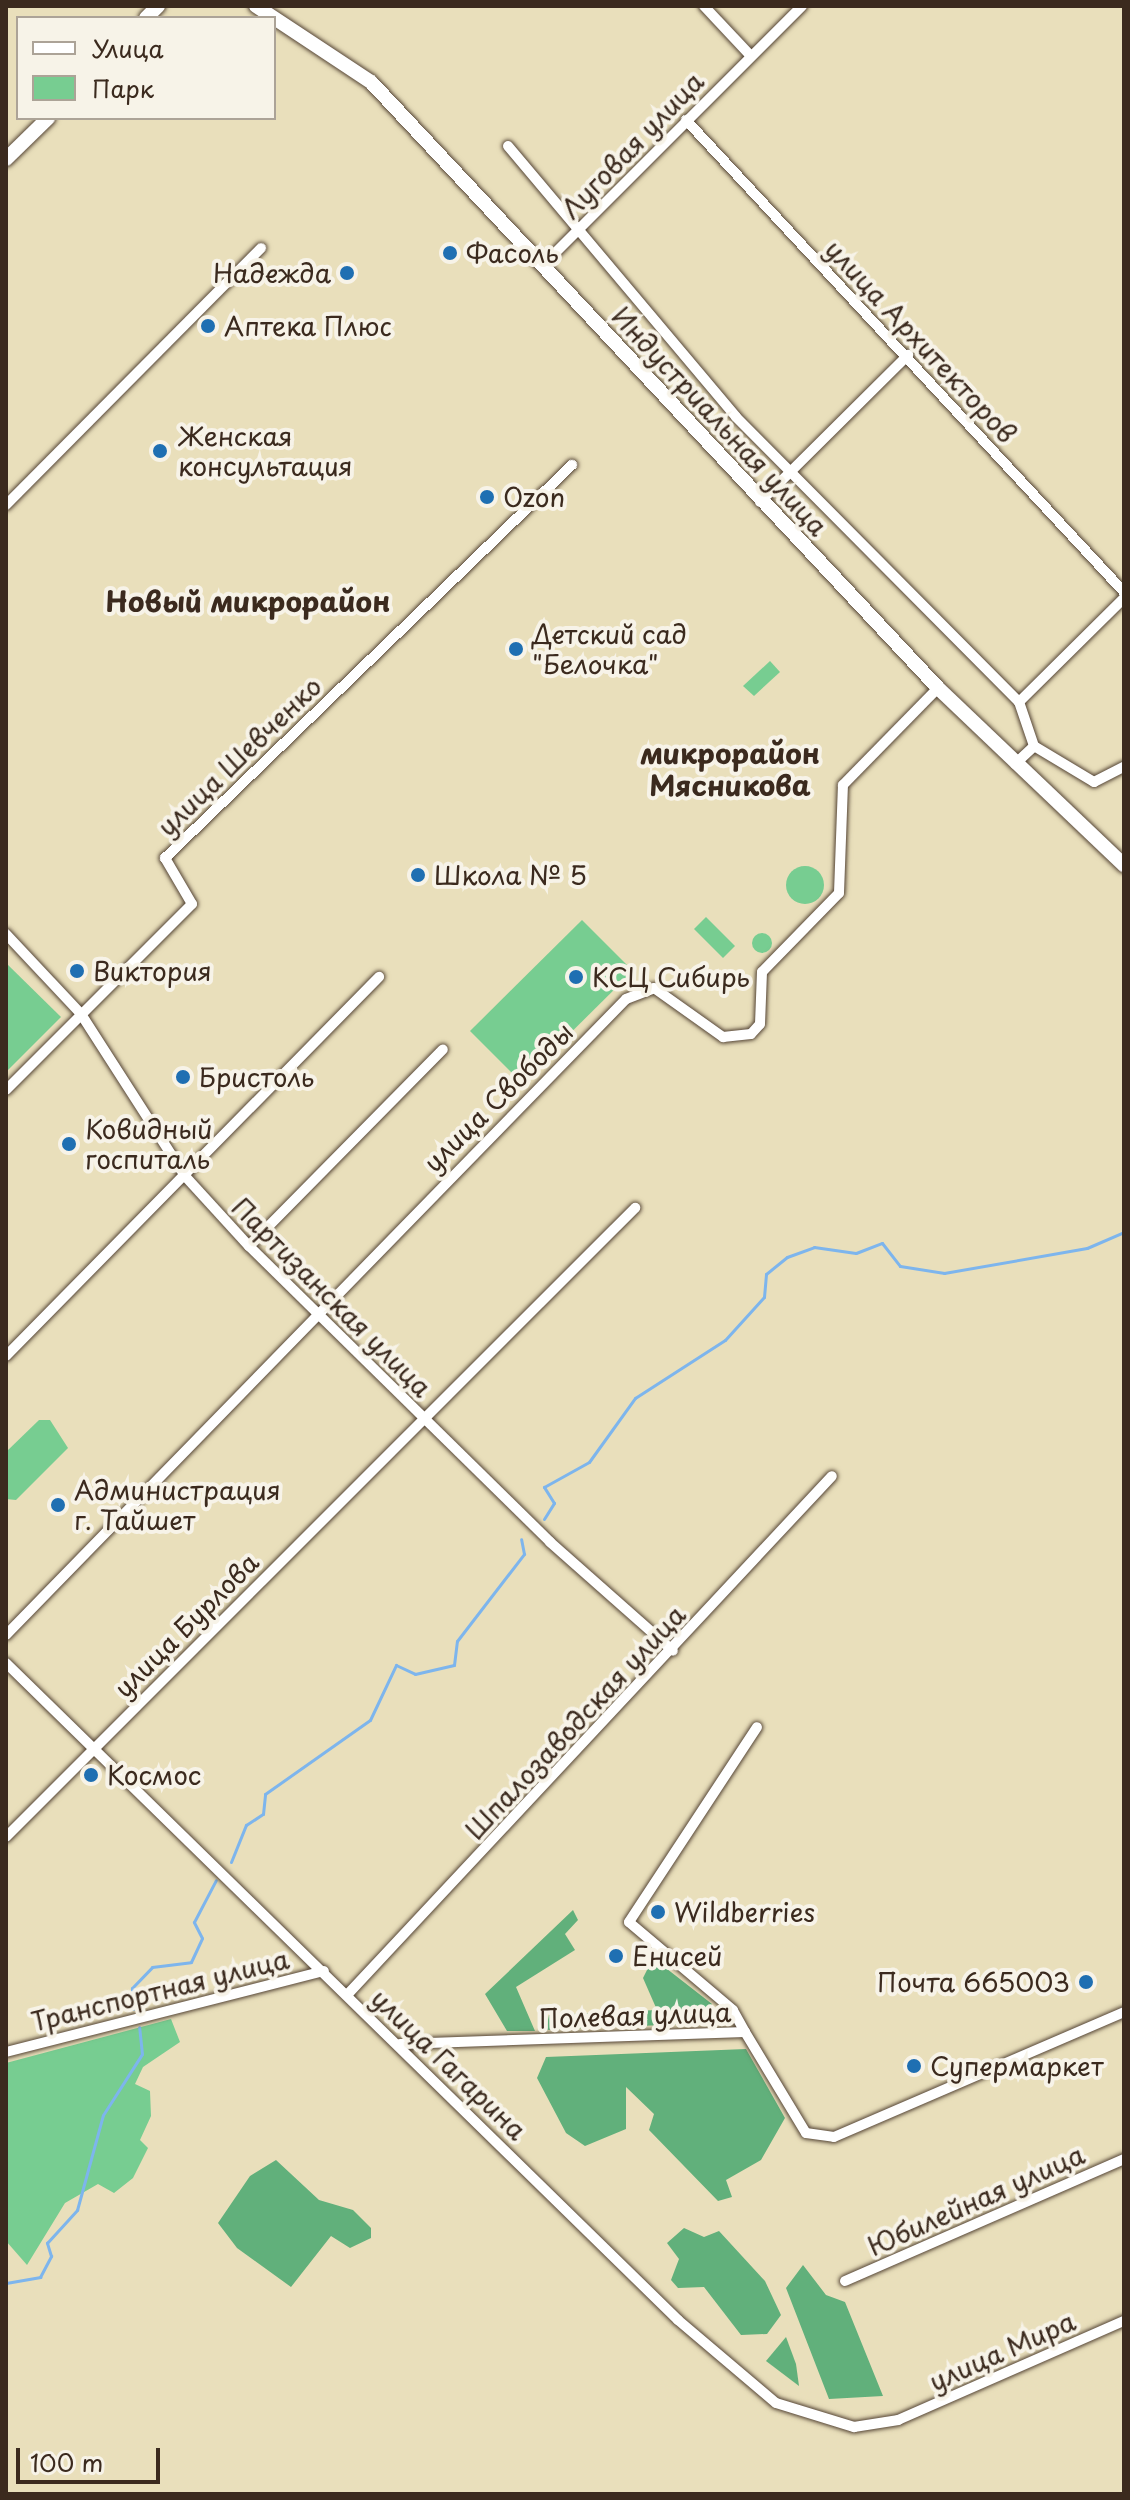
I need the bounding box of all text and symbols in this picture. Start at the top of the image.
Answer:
legend [16,16,276,120]
text: Улица [92,30,164,66]
street label: Луговая улица [554,65,710,225]
text: Парк [92,70,154,106]
street label: улица Архитекторов [819,233,1023,449]
place label: Фасоль [466,237,559,269]
marker: Фасоль [441,244,459,262]
place label: Надежда [213,257,331,289]
marker: Надежда [338,264,356,282]
street label: Индустриальная улица [605,300,835,542]
place label: Аптека Плюс [224,310,394,342]
marker: Аптека Плюс [199,317,217,335]
place label: Женская консультация [178,420,353,482]
marker: Женская консультация [149,440,171,462]
place label: Ozon [503,481,565,513]
marker: Ozon [478,488,496,506]
district label: Новый микрорайон [106,584,390,618]
place label: Детский сад "Белочка" [532,618,689,680]
marker: Детский сад "Белочка" [507,640,525,658]
street label: улица Шевченко [150,669,328,843]
district label: микрорайон Мясникова [640,736,820,802]
place label: Школа № 5 [434,859,587,891]
marker: Школа № 5 [409,866,427,884]
place label: Виктория [93,955,212,987]
place label: КСЦ Сибирь [592,961,751,993]
marker: Виктория [68,962,86,980]
marker: КСЦ Сибирь [567,968,585,986]
street label: улица Свободы [416,1015,580,1179]
place label: Бристоль [199,1061,314,1093]
marker: Бристоль [174,1068,192,1086]
place label: Ковидный госпиталь [85,1113,213,1174]
marker: Ковидный госпиталь [60,1135,78,1153]
street label: Партизанская улица [225,1190,439,1404]
place label: Администрация г. Тайшет [74,1474,281,1536]
marker: Администрация г. Тайшет [49,1496,67,1514]
street label: улица Бурлова [107,1546,265,1704]
street label: Шпалозаводская улица [458,1598,692,1846]
place label: Космос [107,1759,201,1791]
marker: Космос [82,1766,100,1784]
place label: Wildberries [674,1896,815,1928]
marker: Wildberries [649,1903,667,1921]
place label: Енисей [632,1940,723,1972]
street label: Транспортная улица [27,1943,293,2037]
marker: Енисей [607,1947,625,1965]
place label: Почта 665003 [877,1966,1070,1998]
marker: Почта 665003 [1077,1973,1095,1991]
street label: улица Гагарина [365,1982,533,2146]
street label: Полевая улица [538,1996,732,2034]
place label: Супермаркет [930,2050,1104,2082]
marker: Супермаркет [905,2057,923,2075]
street label: Юбилейная улица [863,2138,1089,2262]
street label: улица Мира [923,2305,1081,2397]
scale bar [20,2432,164,2482]
text: 100 m [30,2444,103,2480]

